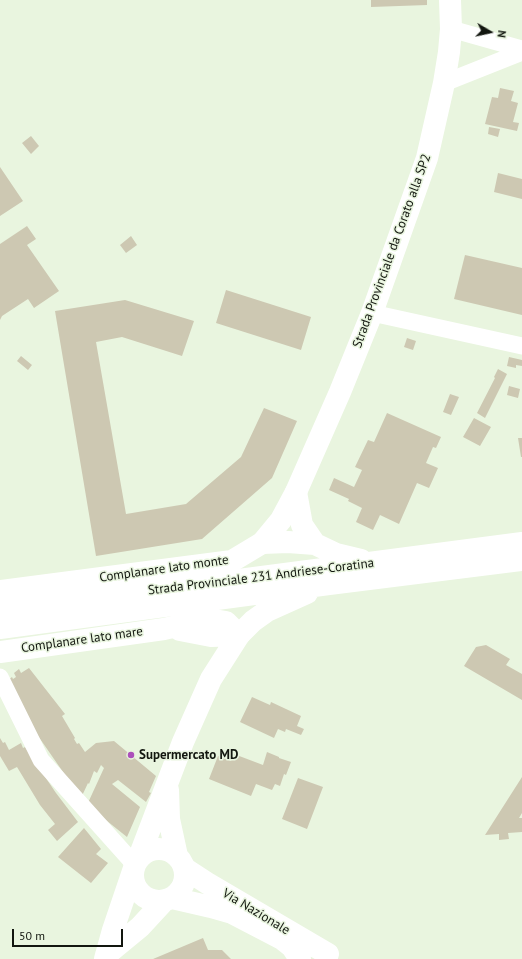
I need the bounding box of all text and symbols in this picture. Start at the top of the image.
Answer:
north arrow [470,12,510,52]
text: N [494,29,509,39]
street label: Strada Provinciale da Corato alla SP2 [350,152,434,350]
street label: Complanare lato monte [98,552,230,586]
street label: Strada Provinciale 231 Andriese-Coratina [147,555,375,599]
street label: Complanare lato mare [20,624,144,656]
place label: Supermercato MD [139,747,238,763]
marker: Supermercato MD [126,750,136,760]
street label: Via Nazionale [219,886,293,938]
scale bar [14,921,125,947]
text: 50 m [19,928,45,943]

